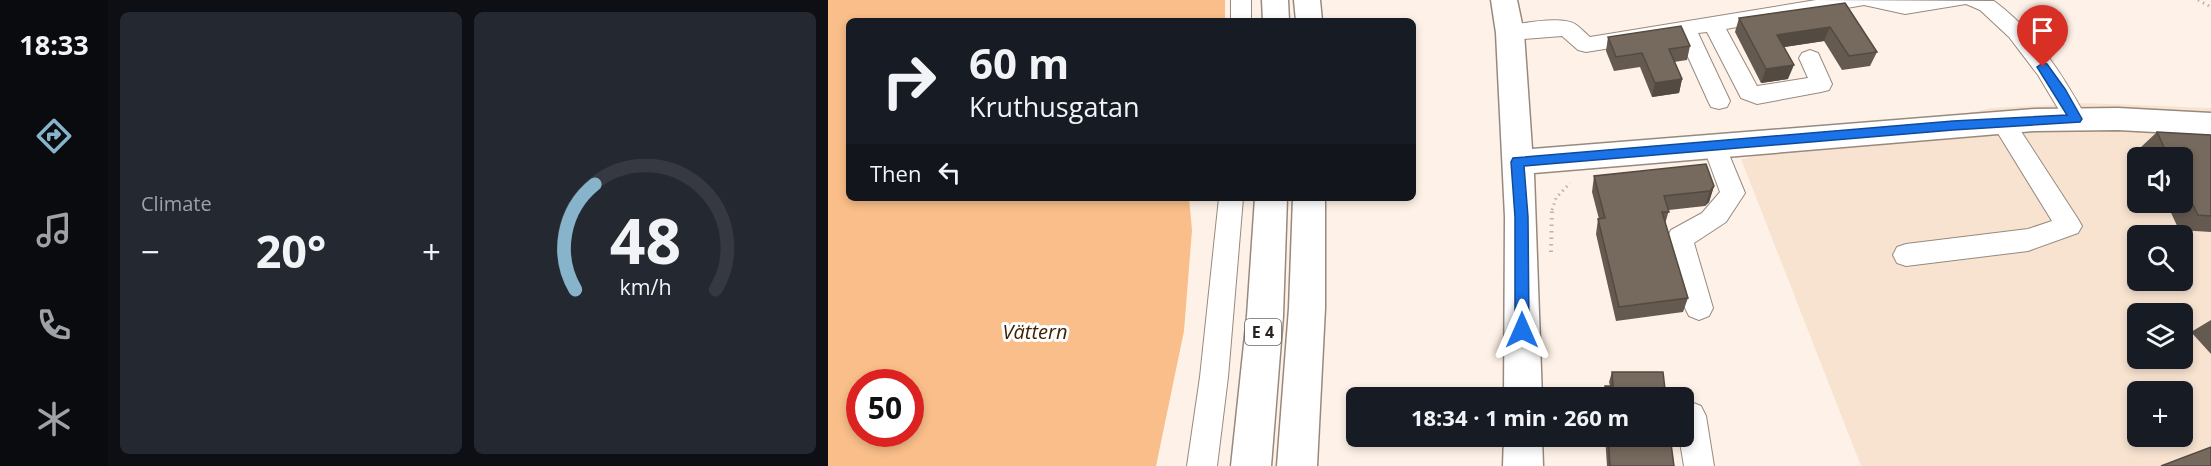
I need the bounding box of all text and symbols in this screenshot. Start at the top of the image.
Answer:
pin [2017,5,2068,67]
icon: arrive [2026,14,2059,47]
text: 18:33 [19,26,89,63]
text: 60 m [969,34,1069,91]
icon: right [870,42,948,120]
text: Kruthusgatan [969,88,1140,125]
icon: directions [33,115,75,157]
map controls [2127,147,2193,447]
button: sound [2127,147,2193,213]
icon: left [933,156,966,189]
text: Then [870,158,921,188]
text: Climate [141,190,212,217]
text: 48 [609,197,681,282]
icon: music [33,209,75,251]
text: 20° [256,220,326,281]
button: search [2127,225,2193,291]
text: − [141,229,160,274]
text: + [422,229,441,274]
text: km/h [619,272,671,301]
position arrow [1490,298,1554,362]
button: layers [2127,303,2193,369]
icon: phone [33,304,75,346]
water label: Vättern [1003,318,1067,345]
road number: E 4 [1245,319,1281,345]
speed limit sign: 50 [846,369,924,447]
button: + [2127,381,2193,447]
icon: climate [33,398,75,440]
text: 18:34 · 1 min · 260 m [1411,402,1629,432]

